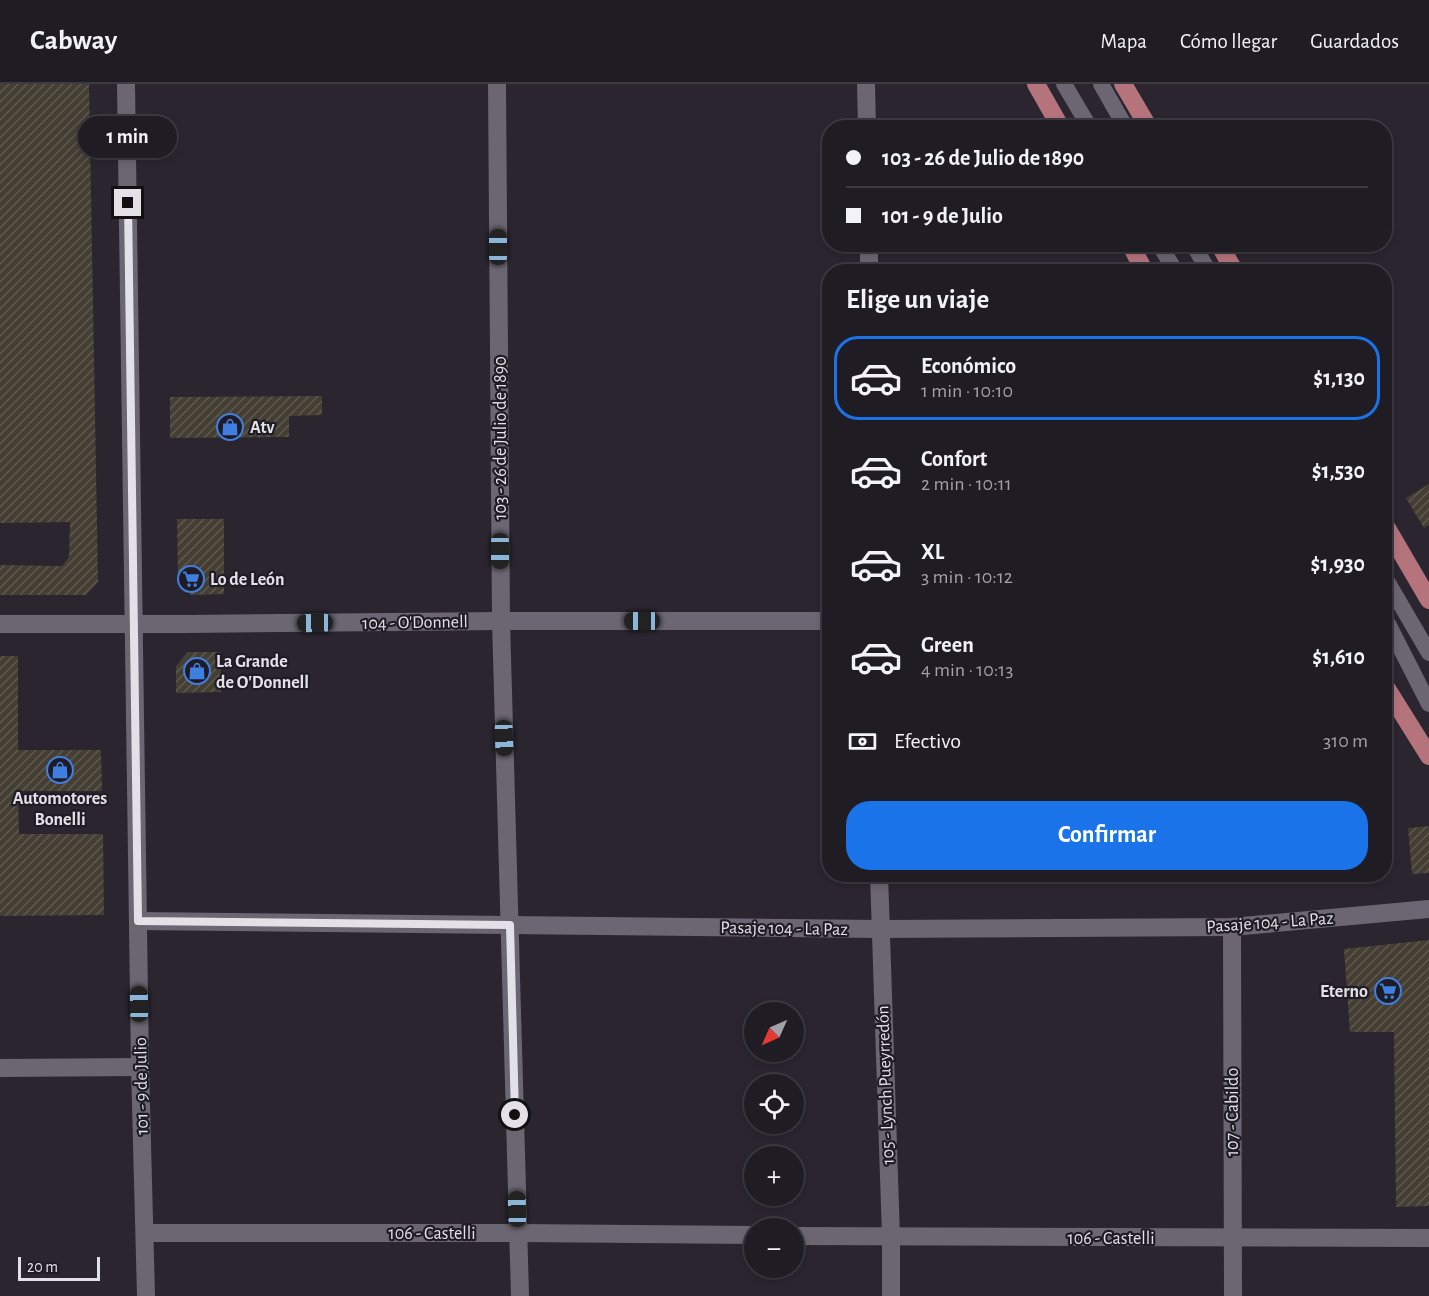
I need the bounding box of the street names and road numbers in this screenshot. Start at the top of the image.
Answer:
street label: 103 - 26 de Julio de 1890 [492,356,510,520]
street label: 104 - O'Donnell [362,613,468,633]
street label: Pasaje 104 - La Paz [1206,910,1334,936]
street label: Pasaje 104 - La Paz [720,919,848,939]
street label: 105 - Lynch Pueyrredón [874,1005,898,1165]
street label: 101 - 9 de Julio [132,1037,152,1135]
street label: 107 - Cabildo [1224,1068,1242,1156]
street label: 106 - Castelli [389,1225,476,1243]
street label: 106 - Castelli [1068,1230,1155,1248]

